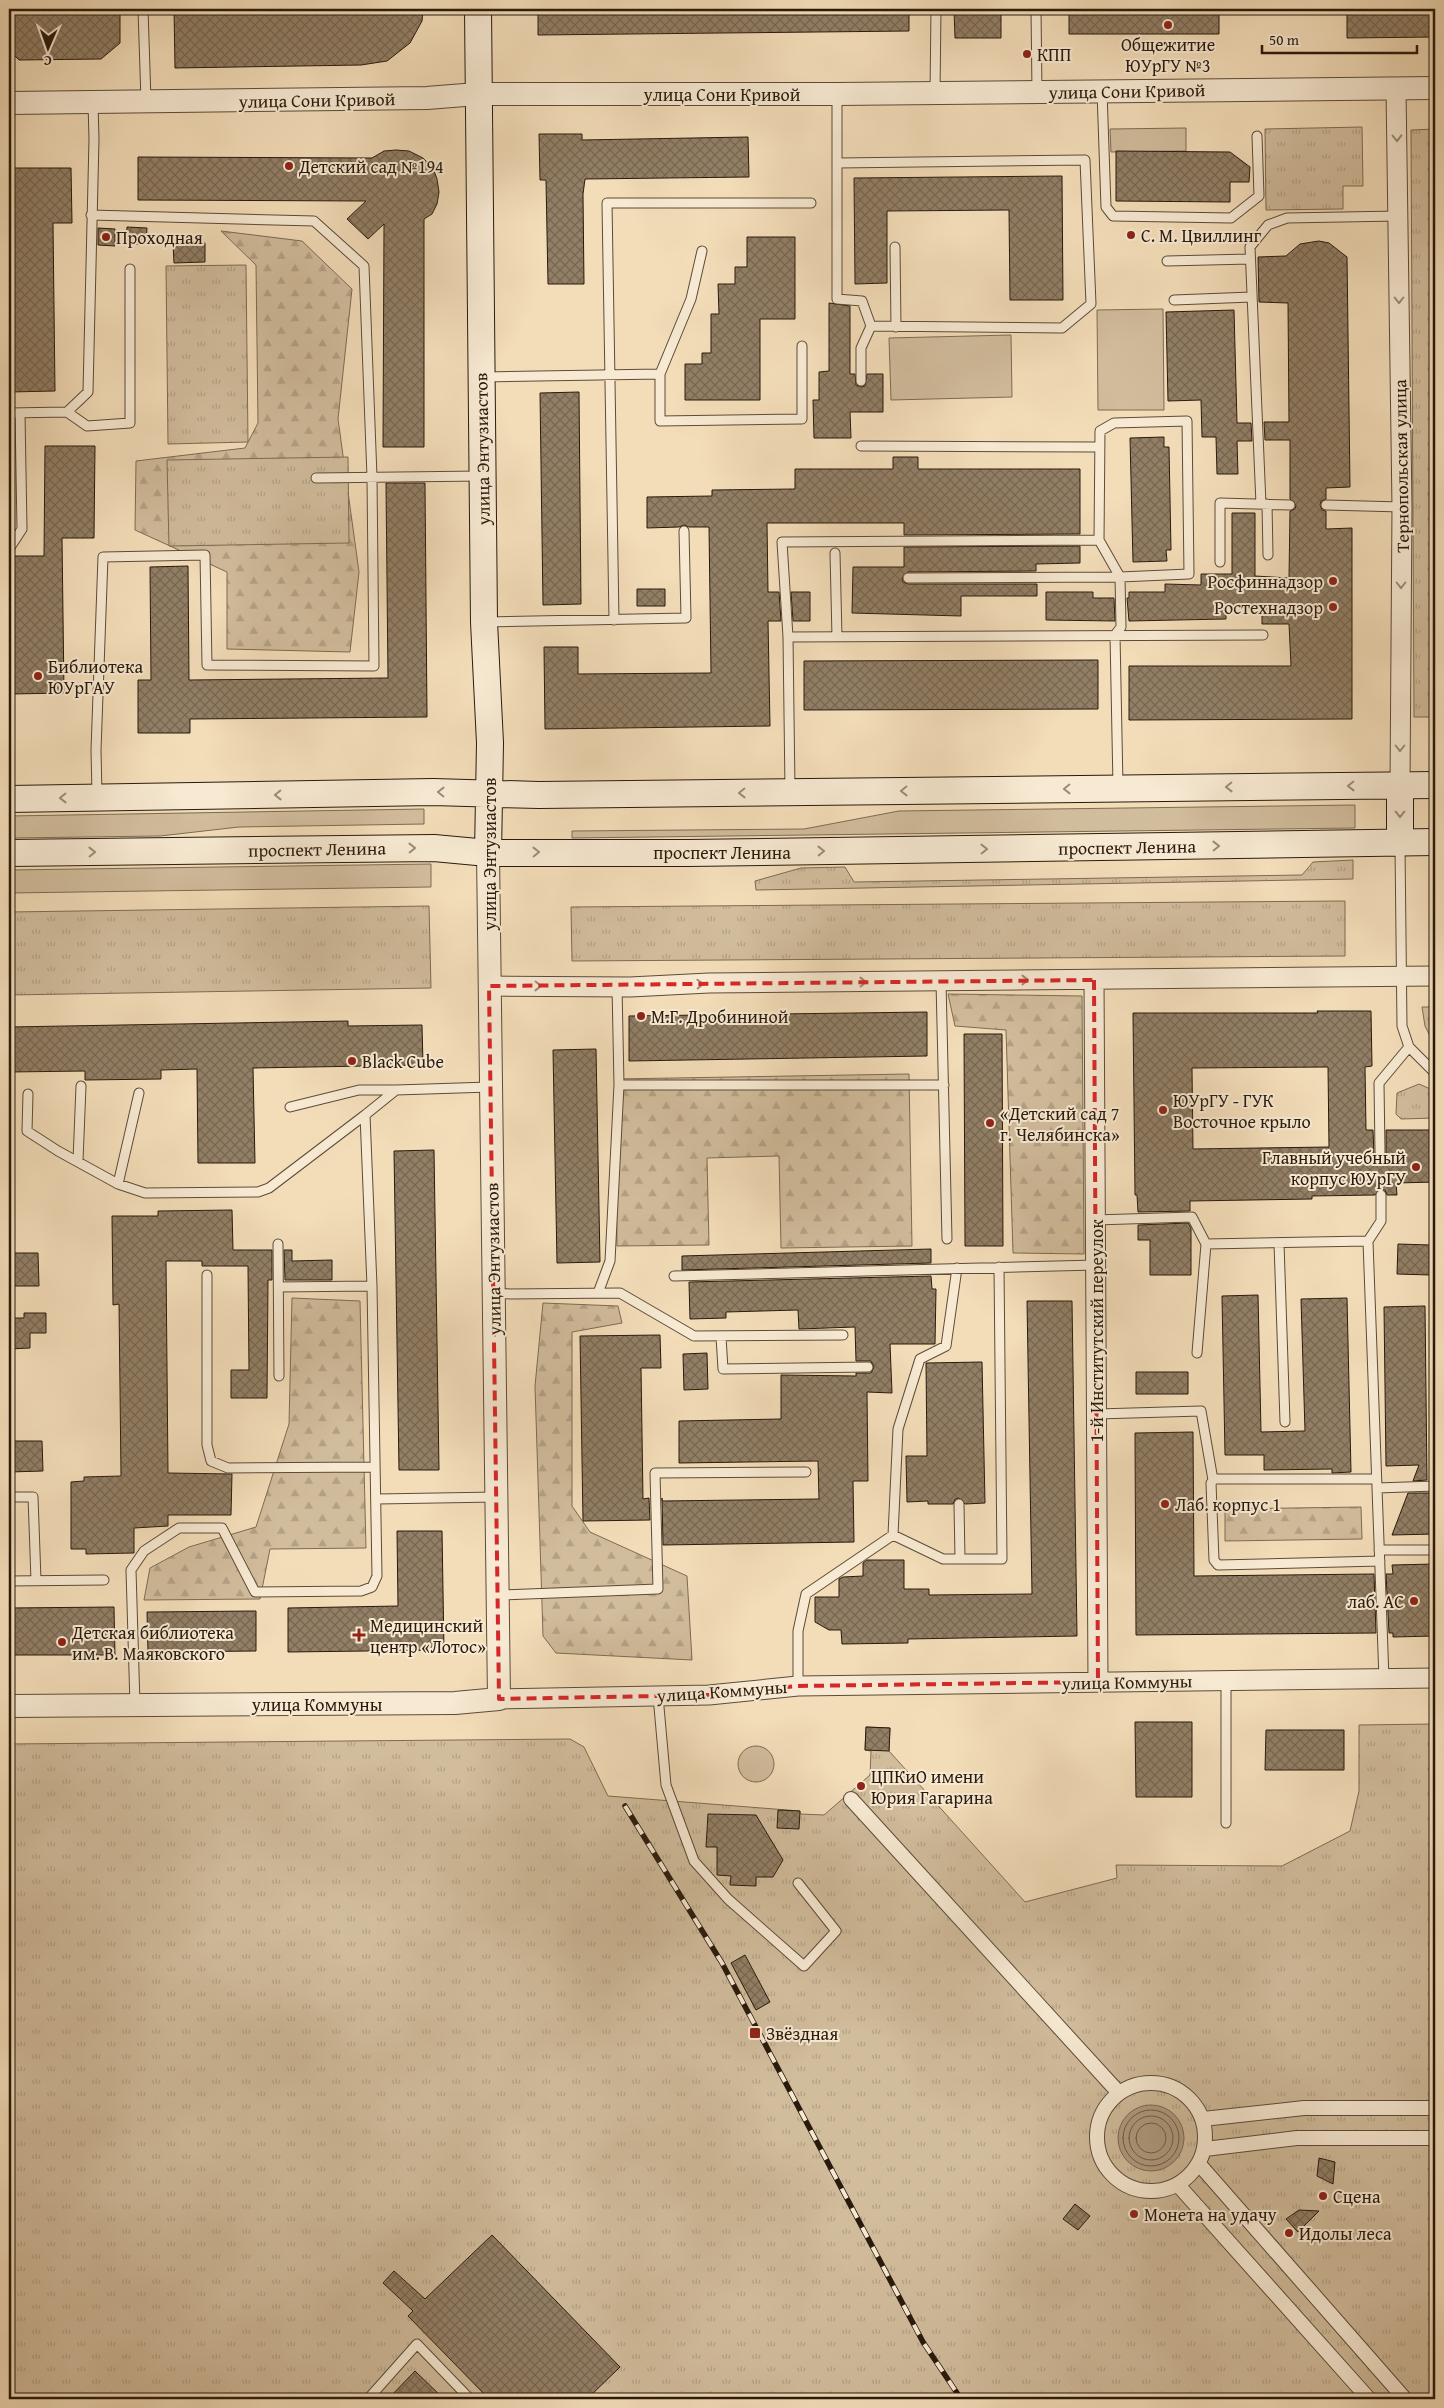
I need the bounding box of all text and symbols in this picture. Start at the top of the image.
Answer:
marker: Общежитие ЮУрГУ №3 [1162,19,1174,31]
north arrow [22,22,72,72]
scale bar [1262,22,1416,54]
text: 50 m [1269,29,1300,50]
place label: Общежитие ЮУрГУ №3 [1121,31,1215,79]
place label: КПП [1037,41,1072,68]
marker: КПП [1021,48,1033,60]
text: С [43,51,52,71]
street label: улица Сони Кривой [1047,76,1206,106]
street label: улица Сони Кривой [643,81,801,108]
street label: улица Сони Кривой [237,85,396,115]
one-way arrow [1392,134,1402,142]
place label: Детский сад №194 [298,153,444,180]
marker: Детский сад №194 [283,160,295,172]
place label: С. М. Цвиллинг [1141,222,1262,249]
place label: Проходная [116,224,203,251]
marker: С. М. Цвиллинг [1125,229,1137,241]
marker: Проходная [100,231,112,243]
one-way arrow [1394,296,1404,304]
street label: улица Энтузиастов [467,372,497,527]
street label: Тернопольская улица [1386,379,1416,553]
place label: Росфиннадзор [1207,568,1323,595]
marker: Росфиннадзор [1327,575,1339,587]
one-way arrow [1396,582,1406,589]
place label: Ростехнадзор [1214,594,1323,621]
marker: Ростехнадзор [1327,601,1339,613]
place label: Библиотека ЮУрГАУ [48,653,143,701]
marker: Библиотека ЮУрГАУ [32,670,44,682]
one-way arrow [1395,744,1405,752]
street label: улица Энтузиастов [476,777,503,931]
one-way arrow [1347,781,1355,791]
one-way arrow [1225,782,1232,792]
one-way arrow [1062,784,1070,794]
one-way arrow [900,786,908,796]
one-way arrow [436,787,444,798]
one-way arrow [737,788,745,798]
one-way arrow [274,790,282,800]
one-way arrow [59,793,66,803]
one-way arrow [1395,810,1405,818]
street label: проспект Ленина [1058,832,1197,862]
street label: проспект Ленина [248,834,387,864]
street label: проспект Ленина [653,839,791,866]
one-way arrow [1213,840,1221,851]
one-way arrow [409,843,417,853]
one-way arrow [980,844,988,854]
one-way arrow [818,846,826,856]
one-way arrow [89,847,97,858]
one-way arrow [533,847,541,857]
one-way arrow [1022,975,1029,985]
one-way arrow [859,977,867,987]
one-way arrow [696,978,704,989]
one-way arrow [534,981,542,991]
place label: М.Г. Дробининой [651,1003,789,1030]
marker: М.Г. Дробининой [635,1010,647,1022]
place label: Black Cube [362,1048,444,1075]
marker: Black Cube [346,1055,358,1067]
place label: ЮУрГУ - ГУК Восточное крыло [1173,1087,1311,1135]
place label: «Детский сад 7 г. Челябинска» [1000,1100,1120,1148]
marker: ЮУрГУ - ГУК Восточное крыло [1157,1104,1169,1116]
marker: «Детский сад 7 г. Челябинска» [984,1117,996,1129]
place label: Главный учебный корпус ЮУрГУ [1262,1144,1406,1192]
marker: Главный учебный корпус ЮУрГУ [1410,1161,1422,1173]
street label: улица Энтузиастов [478,1182,508,1337]
street label: 1-й Институтский переулок [1083,1219,1110,1443]
place label: Лаб. корпус 1 [1175,1491,1281,1518]
marker: Лаб. корпус 1 [1159,1498,1171,1510]
place label: лаб. АС [1347,1588,1404,1615]
marker: лаб. АС [1408,1595,1420,1607]
place label: Медицинский центр «Лотос» [370,1612,486,1660]
place label: Детская библиотека им. В. Маяковского [71,1619,234,1667]
marker: Медицинский центр «Лотос» [352,1628,366,1642]
marker: Детская библиотека им. В. Маяковского [56,1636,68,1648]
street label: улица Коммуны [1060,1667,1193,1697]
street label: улица Коммуны [655,1673,789,1709]
street label: улица Коммуны [251,1691,383,1718]
place label: ЦПКиО имени Юрия Гагарина [871,1763,993,1811]
marker: ЦПКиО имени Юрия Гагарина [855,1780,867,1792]
place label: Звёздная [766,2020,838,2047]
marker: Звёздная [748,2026,762,2040]
place label: Сцена [1333,2183,1381,2210]
marker: Сцена [1317,2190,1329,2202]
place label: Монета на удачу [1144,2201,1277,2228]
marker: Монета на удачу [1128,2208,1140,2220]
place label: Идолы леса [1299,2220,1392,2247]
marker: Идолы леса [1283,2227,1295,2239]

